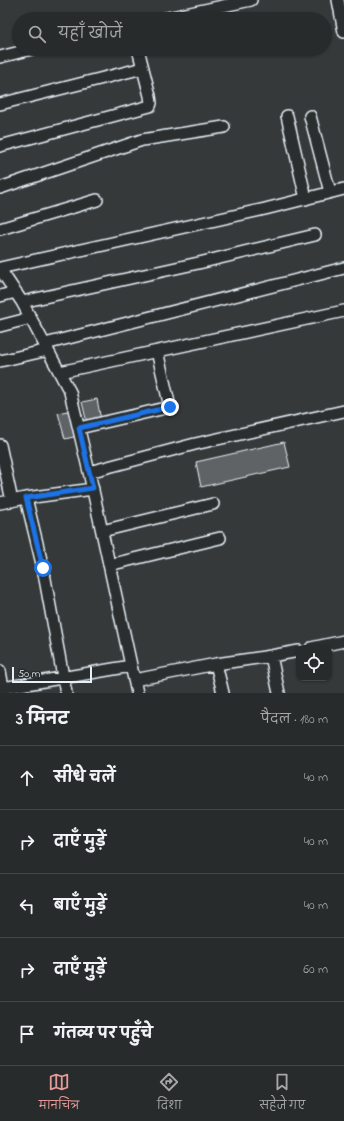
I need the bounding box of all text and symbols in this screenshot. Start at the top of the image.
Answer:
search box [12,12,332,56]
icon: search [26,23,48,45]
text: यहाँ खोजें [58,23,122,45]
route end [161,398,179,416]
route start [34,559,52,577]
map controls [296,645,332,681]
button: locate [296,645,332,681]
scale bar [12,665,92,684]
text: 50 m [18,666,40,682]
text: 3 मिनट [16,707,69,732]
text: पैदल · 180 m [261,710,328,729]
icon: ahead [16,767,38,789]
text: सीधे चलें [54,767,115,789]
text: 40 m [304,768,328,787]
icon: right [16,831,38,853]
text: दाएँ मुड़ें [54,831,106,853]
text: 40 m [304,832,328,851]
icon: left [16,895,38,917]
text: बाएँ मुड़ें [54,895,107,917]
text: 40 m [304,896,328,915]
icon: right [16,959,38,981]
text: दाएँ मुड़ें [54,959,106,981]
text: 60 m [303,960,328,979]
icon: arrive [16,1023,38,1045]
text: गंतव्य पर पहुँचे [54,1023,153,1045]
tab: मानचित्र [39,1071,79,1117]
tab: दिशा [157,1071,182,1117]
tab: सहेजे गए [260,1071,305,1117]

